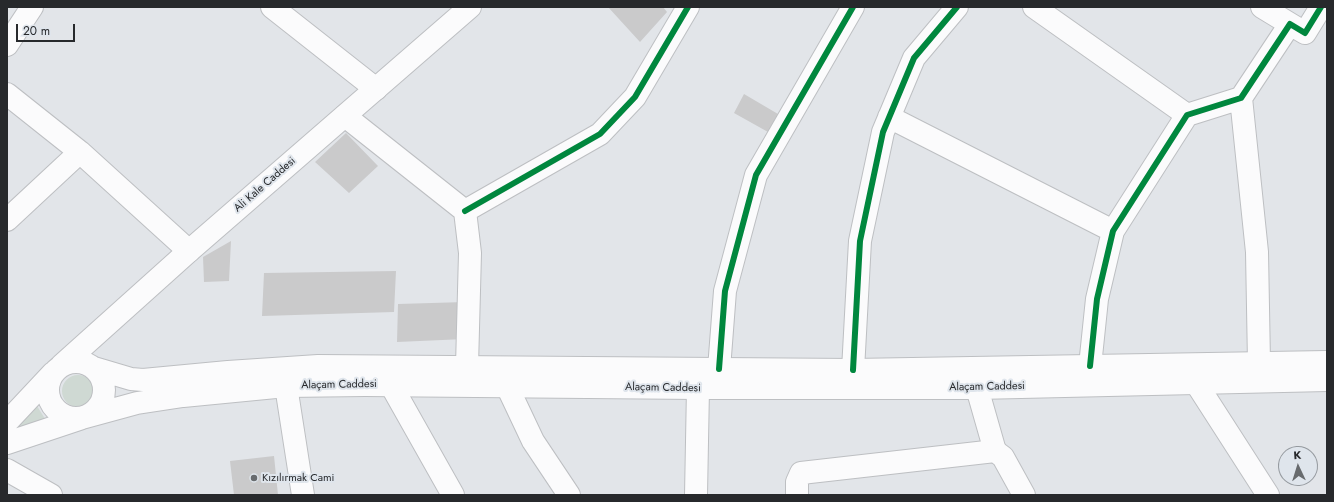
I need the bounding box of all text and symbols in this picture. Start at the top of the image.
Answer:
scale bar [18,16,77,42]
text: 20 m [23,22,50,40]
street label: Ali Kale Caddesi [232,155,298,215]
street label: Alaçam Caddesi [301,378,377,392]
street label: Alaçam Caddesi [949,380,1025,394]
street label: Alaçam Caddesi [625,381,701,395]
north arrow [1278,446,1318,486]
text: K [1293,447,1302,463]
place label: Kızılırmak Cami [262,471,334,485]
marker: Kızılırmak Cami [249,473,259,483]

